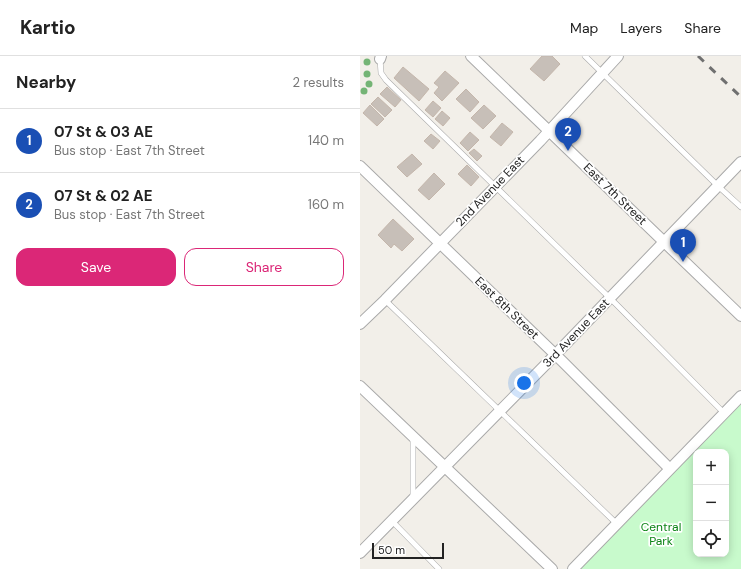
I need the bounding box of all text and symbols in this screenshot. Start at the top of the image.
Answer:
text: Kartio [20,15,76,40]
text: Map [570,19,598,37]
text: Layers [620,19,662,37]
text: Share [684,19,721,37]
text: Nearby [16,71,76,93]
text: 2 results [293,74,344,91]
pin: 2 [555,118,581,151]
text: 07 St & 03 AE [54,122,153,142]
text: 1 [27,132,31,149]
text: 140 m [308,132,344,149]
text: Bus stop · East 7th Street [54,142,205,159]
street label: 2nd Avenue East [452,152,528,230]
street label: East 7th Street [580,160,650,228]
text: 07 St & 02 AE [54,186,152,206]
text: 2 [25,196,33,213]
text: 160 m [308,196,344,213]
text: Bus stop · East 7th Street [54,206,205,223]
pin: 1 [670,229,696,262]
button: Save [16,248,176,286]
button: Share [184,248,344,286]
street label: East 8th Street [472,273,543,343]
street label: 3rd Avenue East [539,295,613,371]
your location [514,373,534,393]
map controls [693,449,729,557]
button: + [693,449,729,485]
button: − [693,485,729,521]
park label: Central Park [641,519,681,549]
button: locate [693,521,729,557]
scale bar [372,541,444,560]
text: 50 m [378,543,405,557]

